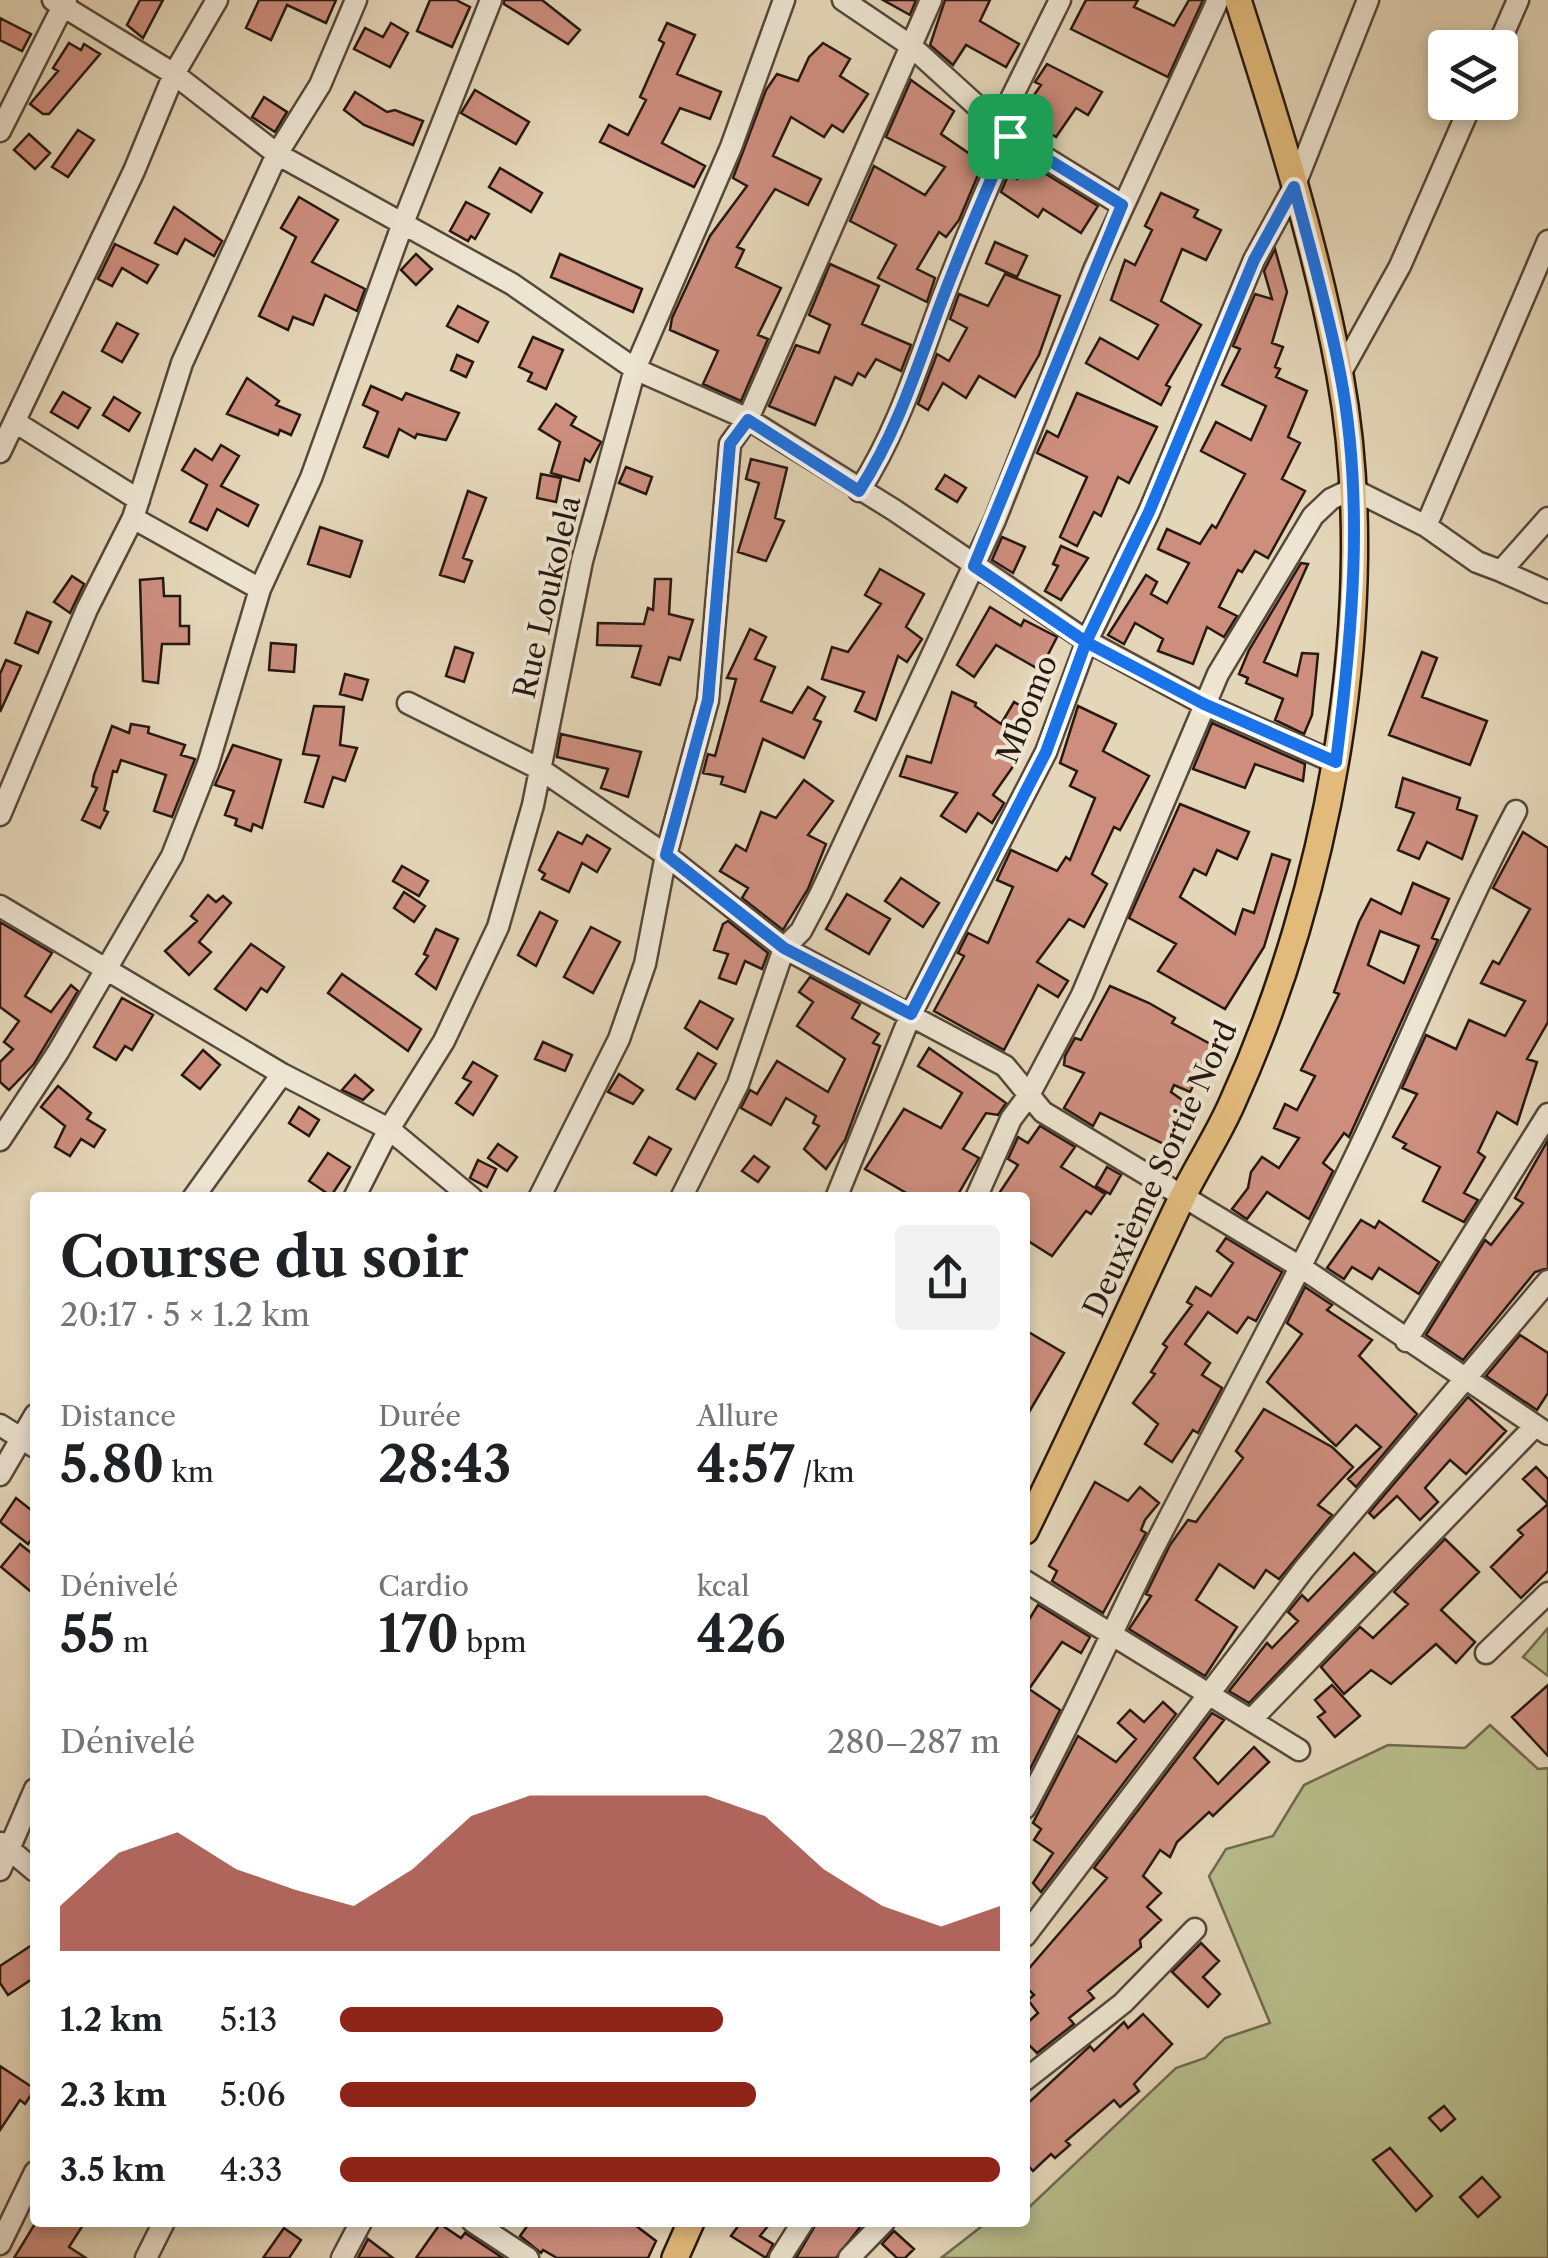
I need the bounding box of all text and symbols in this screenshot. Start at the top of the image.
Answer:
map controls [1428,30,1518,120]
button: layers [1428,30,1518,120]
pin [968,94,1053,179]
icon: arrive [983,109,1038,164]
street label: Rue Loukolela [506,492,588,702]
street label: Mbomo [989,650,1065,768]
street label: Deuxième Sortie Nord [1075,1015,1245,1323]
text: Course du soir [60,1224,469,1291]
button: share [895,1225,1000,1330]
text: 20:17 · 5 × 1.2 km [60,1295,310,1334]
text: Distance [60,1399,176,1433]
text: Durée [378,1399,461,1433]
text: Allure [697,1399,778,1433]
text: 5.80 [60,1433,164,1495]
text: 28:43 [378,1433,511,1495]
text: 4:57 [697,1433,795,1495]
text: km [164,1455,214,1489]
text: /km [795,1455,855,1489]
text: Dénivelé [60,1569,178,1603]
text: Cardio [378,1569,469,1603]
text: kcal [697,1569,750,1603]
text: 55 [60,1603,115,1665]
text: 170 [378,1603,459,1665]
text: 426 [697,1603,786,1665]
text: m [115,1625,149,1659]
text: bpm [459,1625,526,1659]
text: Dénivelé [60,1722,195,1761]
text: 280–287 m [827,1722,1000,1761]
text: 1.2 km [60,2000,163,2039]
text: 5:13 [220,2000,277,2039]
text: 2.3 km [60,2075,167,2114]
text: 5:06 [220,2075,285,2114]
text: 3.5 km [60,2150,166,2189]
text: 4:33 [220,2150,283,2189]

